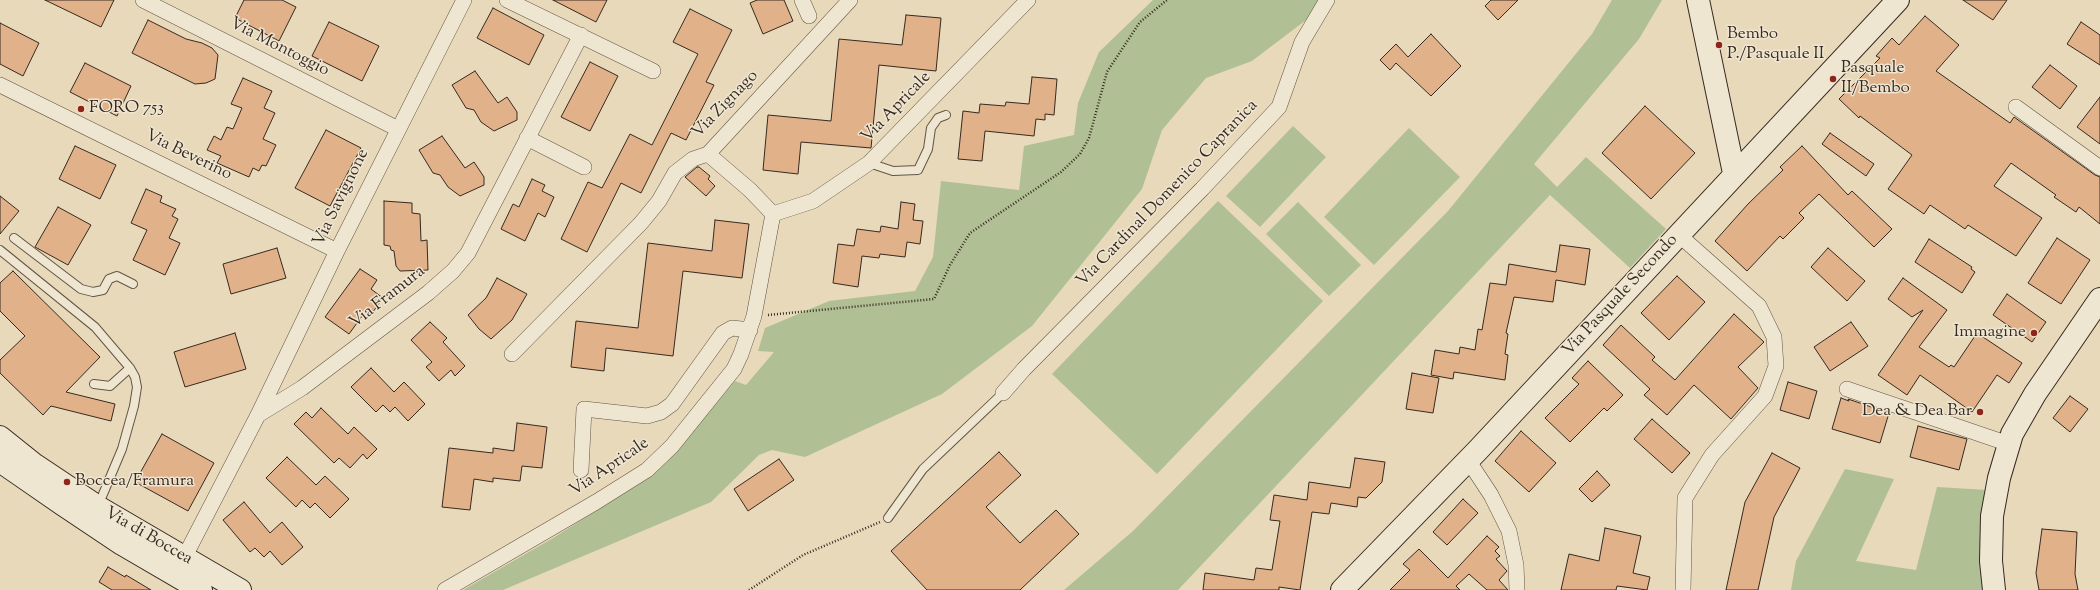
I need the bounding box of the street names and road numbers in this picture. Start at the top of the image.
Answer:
street label: Via Montoggio [226,14,332,82]
street label: Via Zignago [689,67,763,143]
street label: Via Apricale [858,68,936,148]
street label: Via Cardinal Domenico Capranica [1073,96,1263,292]
street label: Via Beverino [141,126,235,186]
street label: Via Savignone [310,146,374,250]
street label: Via Pasquale Secondo [1559,231,1683,361]
street label: Via Framura [346,262,430,334]
street label: Via Apricale [566,434,654,502]
street label: Via di Boccea [100,504,196,570]

